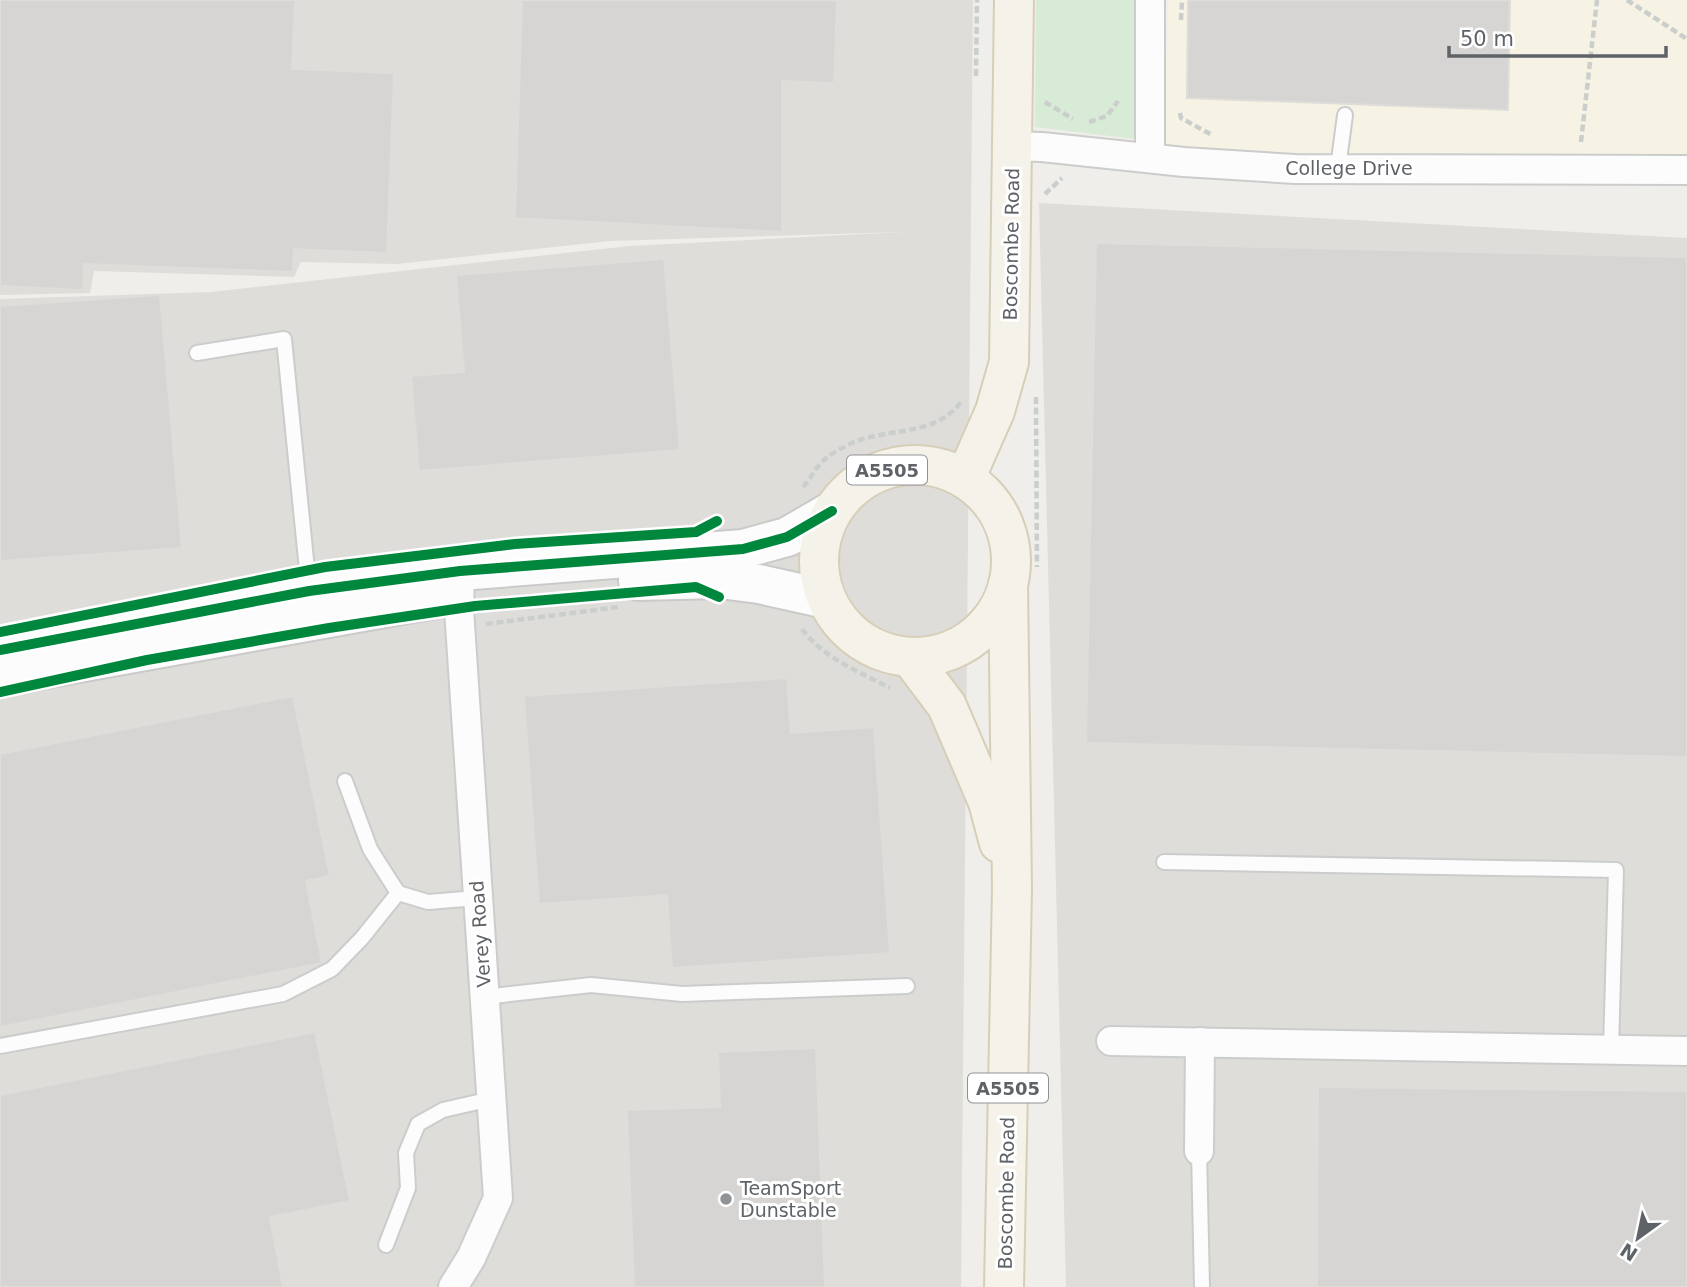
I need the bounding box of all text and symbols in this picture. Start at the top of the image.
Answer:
scale bar [1449,14,1666,58]
text: 50 m [1460,27,1514,51]
street label: College Drive [1285,157,1413,179]
street label: Boscombe Road [999,168,1023,320]
road number: A5505 [847,456,927,484]
street label: Verey Road [465,880,495,988]
road number: A5505 [968,1073,1048,1102]
street label: Boscombe Road [994,1117,1018,1269]
place label: TeamSport Dunstable [739,1177,841,1221]
marker: TeamSport Dunstable [718,1191,734,1207]
north arrow [1603,1203,1673,1273]
text: N [1616,1239,1641,1266]

